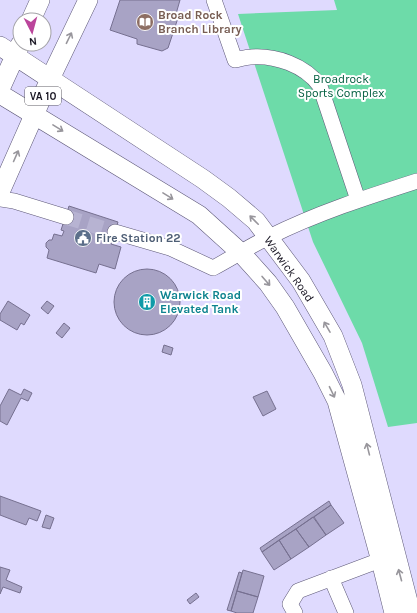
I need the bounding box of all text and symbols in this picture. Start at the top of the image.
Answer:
place label: Broad Rock Branch Library [158,8,242,36]
north arrow [12,12,52,52]
library icon: Broad Rock Branch Library [135,12,155,32]
one-way arrow [66,32,74,44]
text: N [28,35,38,48]
park label: Broadrock Sports Complex [298,72,384,100]
road number: VA 10 [25,87,61,105]
one-way arrow [52,124,63,132]
one-way arrow [13,151,20,163]
one-way arrow [162,192,173,200]
one-way arrow [249,215,259,225]
public building icon: Fire Station 22 [73,228,93,248]
place label: Fire Station 22 [96,231,181,245]
street label: Warwick Road [261,233,317,305]
one-way arrow [261,275,270,285]
place label: Warwick Road Elevated Tank [160,288,241,316]
building icon: Warwick Road Elevated Tank [137,292,157,312]
one-way arrow [323,321,331,333]
one-way arrow [329,386,337,398]
one-way arrow [364,443,372,456]
one-way arrow [396,569,403,582]

